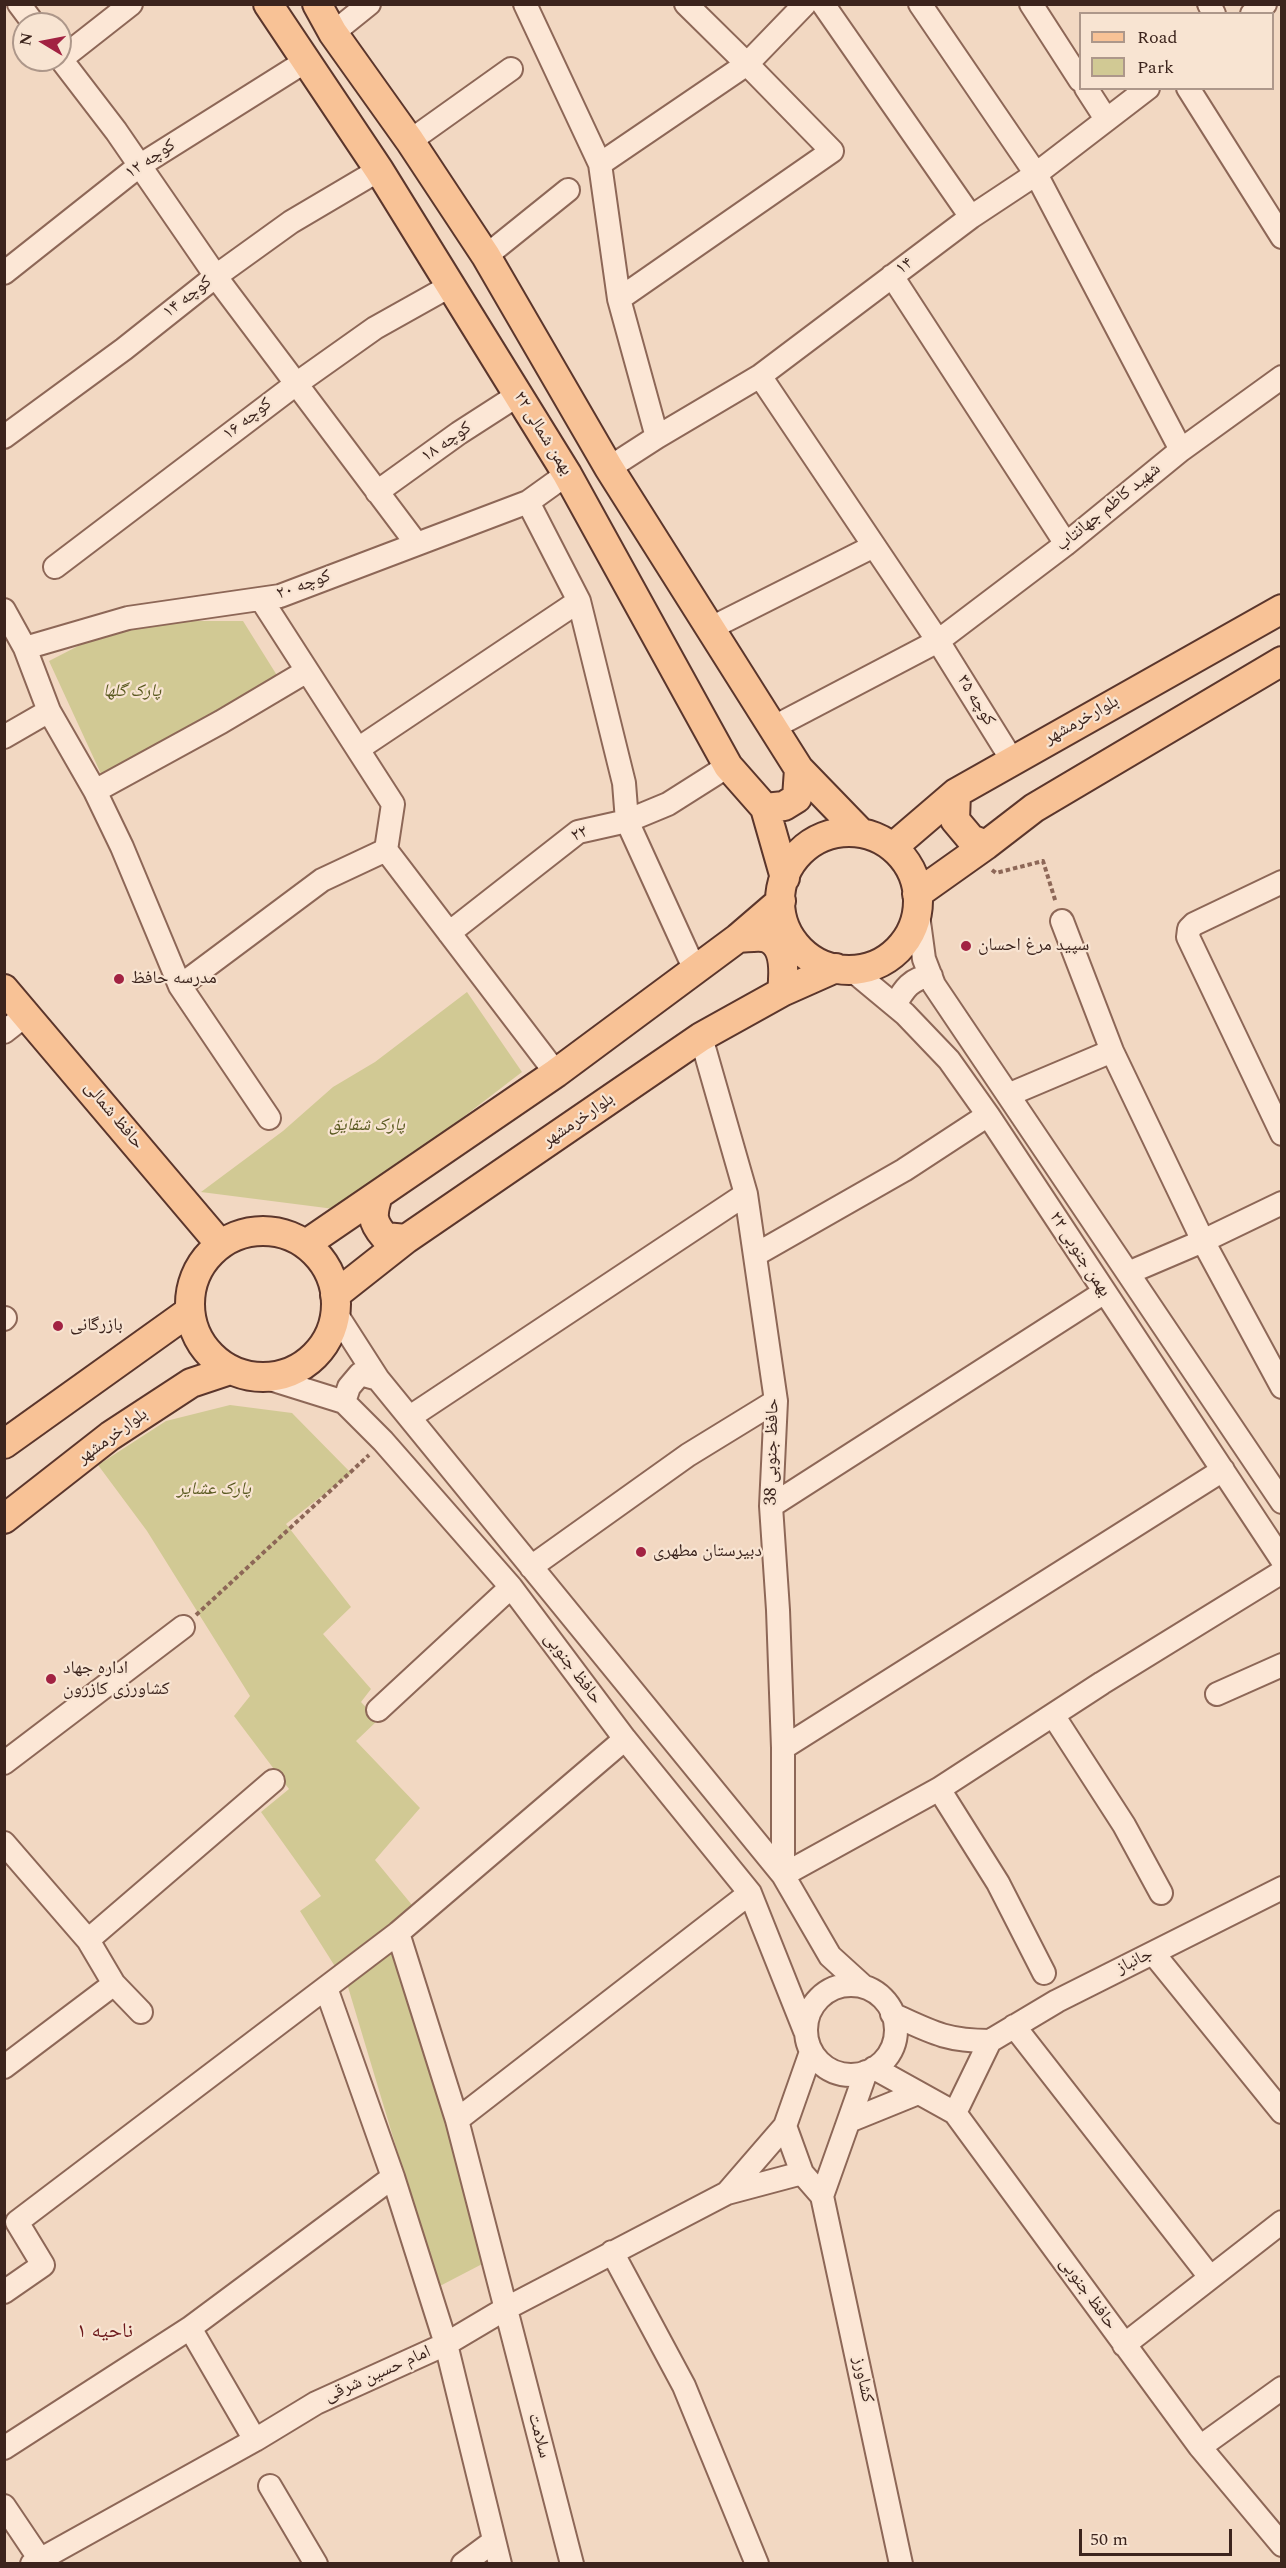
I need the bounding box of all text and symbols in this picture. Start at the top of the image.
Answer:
north arrow [12,12,72,72]
legend [1079,12,1274,90]
text: Road [1137,24,1178,51]
text: N [13,31,39,48]
text: Park [1137,54,1174,81]
street label: کوچه ۱۲ [122,135,180,185]
street label: ۱۴ [892,254,918,280]
street label: کوچه ۱۴ [159,272,217,324]
street label: ۲۲ بهمن شمالی [508,388,576,480]
street label: کوچه ۱۶ [219,394,277,446]
street label: کوچه ۱۸ [418,418,476,468]
street label: شهید کاظم جهانتاب [1052,459,1166,557]
street label: کوچه ۲۰ [274,566,334,606]
street label: کوچه ۳۵ [951,671,999,731]
park label: پارک گلها [103,681,161,703]
street label: بلوارخرمشهر [1041,692,1123,750]
street label: ۲۲ [568,822,592,848]
place label: سپید مرغ احسان [978,935,1089,957]
marker: سپید مرغ احسان [959,939,973,953]
place label: مدرسه حافظ [131,968,217,990]
marker: مدرسه حافظ [112,972,126,986]
street label: حافظ شمالی [78,1078,148,1154]
street label: بلوارخرمشهر [539,1089,619,1153]
park label: پارک شقایق [329,1115,405,1137]
street label: ۲۲ بهمن جنوبی [1043,1208,1115,1302]
place label: بازرگانی [70,1315,123,1337]
marker: بازرگانی [51,1319,65,1333]
street label: حافظ جنوبی 38 [761,1398,785,1506]
street label: بلوارخرمشهر [73,1404,153,1470]
park label: پارک عشایر [177,1479,251,1501]
place label: دبیرستان مطهری [653,1541,762,1563]
marker: دبیرستان مطهری [634,1545,648,1559]
street label: حافظ جنوبی [538,1629,606,1709]
place label: اداره جهاد کشاورزی کازرون [63,1658,170,1700]
marker: اداره جهاد کشاورزی کازرون [44,1672,58,1686]
street label: جانباز [1113,1944,1157,1980]
street label: حافظ جنوبی [1053,2253,1121,2335]
district label: ناحیه ۱ [77,2320,133,2346]
street label: امام حسین شرقی [321,2342,435,2408]
street label: کشاورز [847,2355,877,2405]
street label: سلامت [522,2411,554,2461]
scale bar [1082,2517,1235,2555]
text: 50 m [1090,2526,1128,2553]

